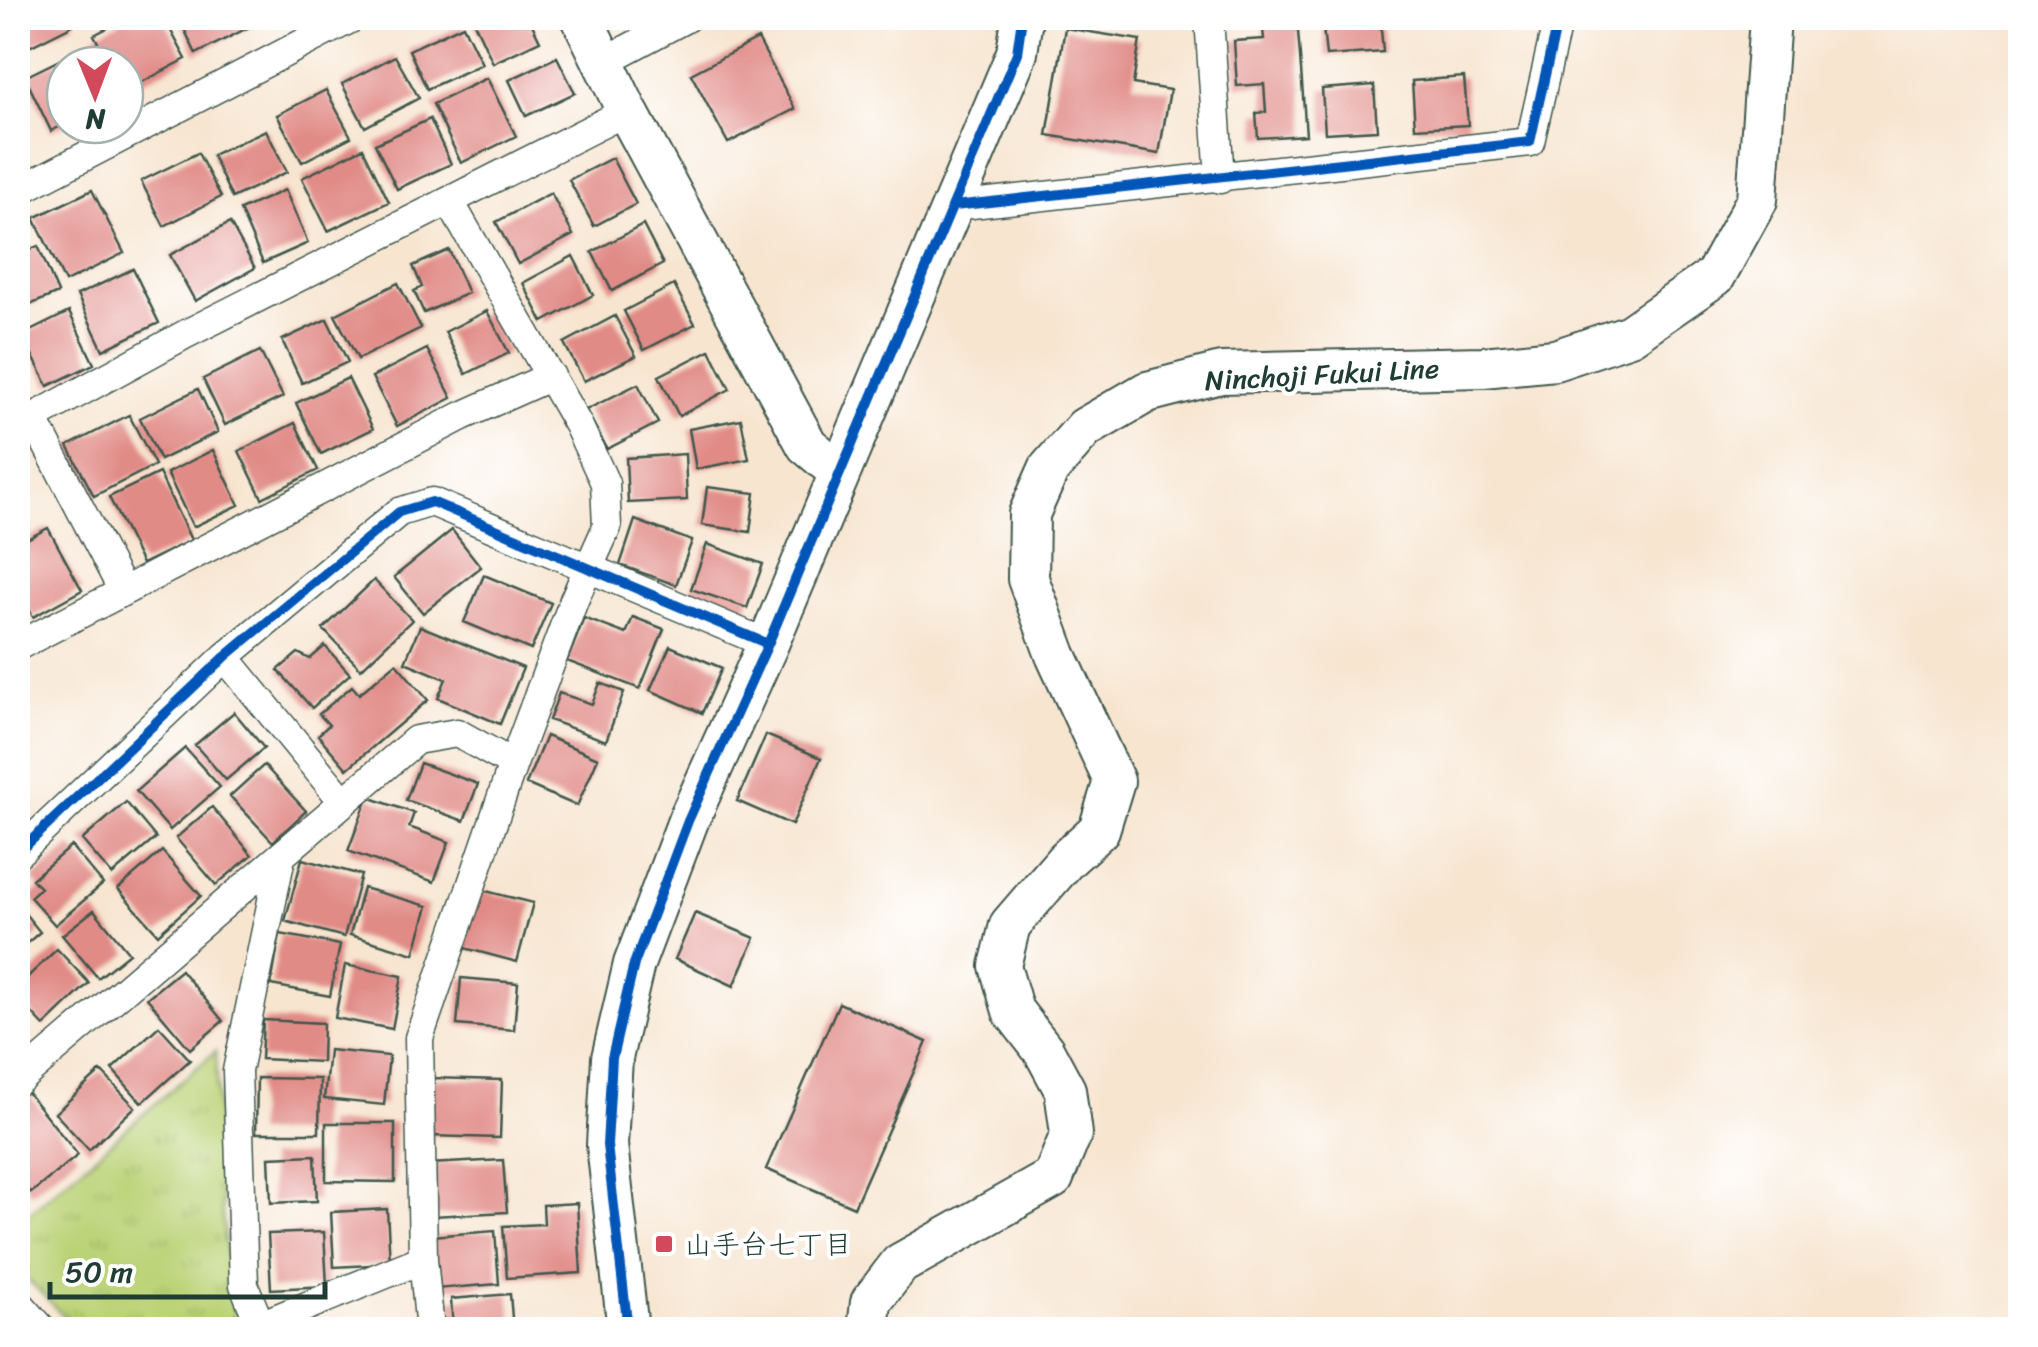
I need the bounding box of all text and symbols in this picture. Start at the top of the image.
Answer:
north arrow [45,45,145,145]
text: N [85,95,107,144]
street label: Ninchoji Fukui Line [1204,344,1440,405]
place label: 山手台七丁目 [684,1220,852,1269]
marker: 山手台七丁目 [653,1233,675,1255]
scale bar [50,1237,325,1299]
text: 50 m [65,1245,133,1299]

